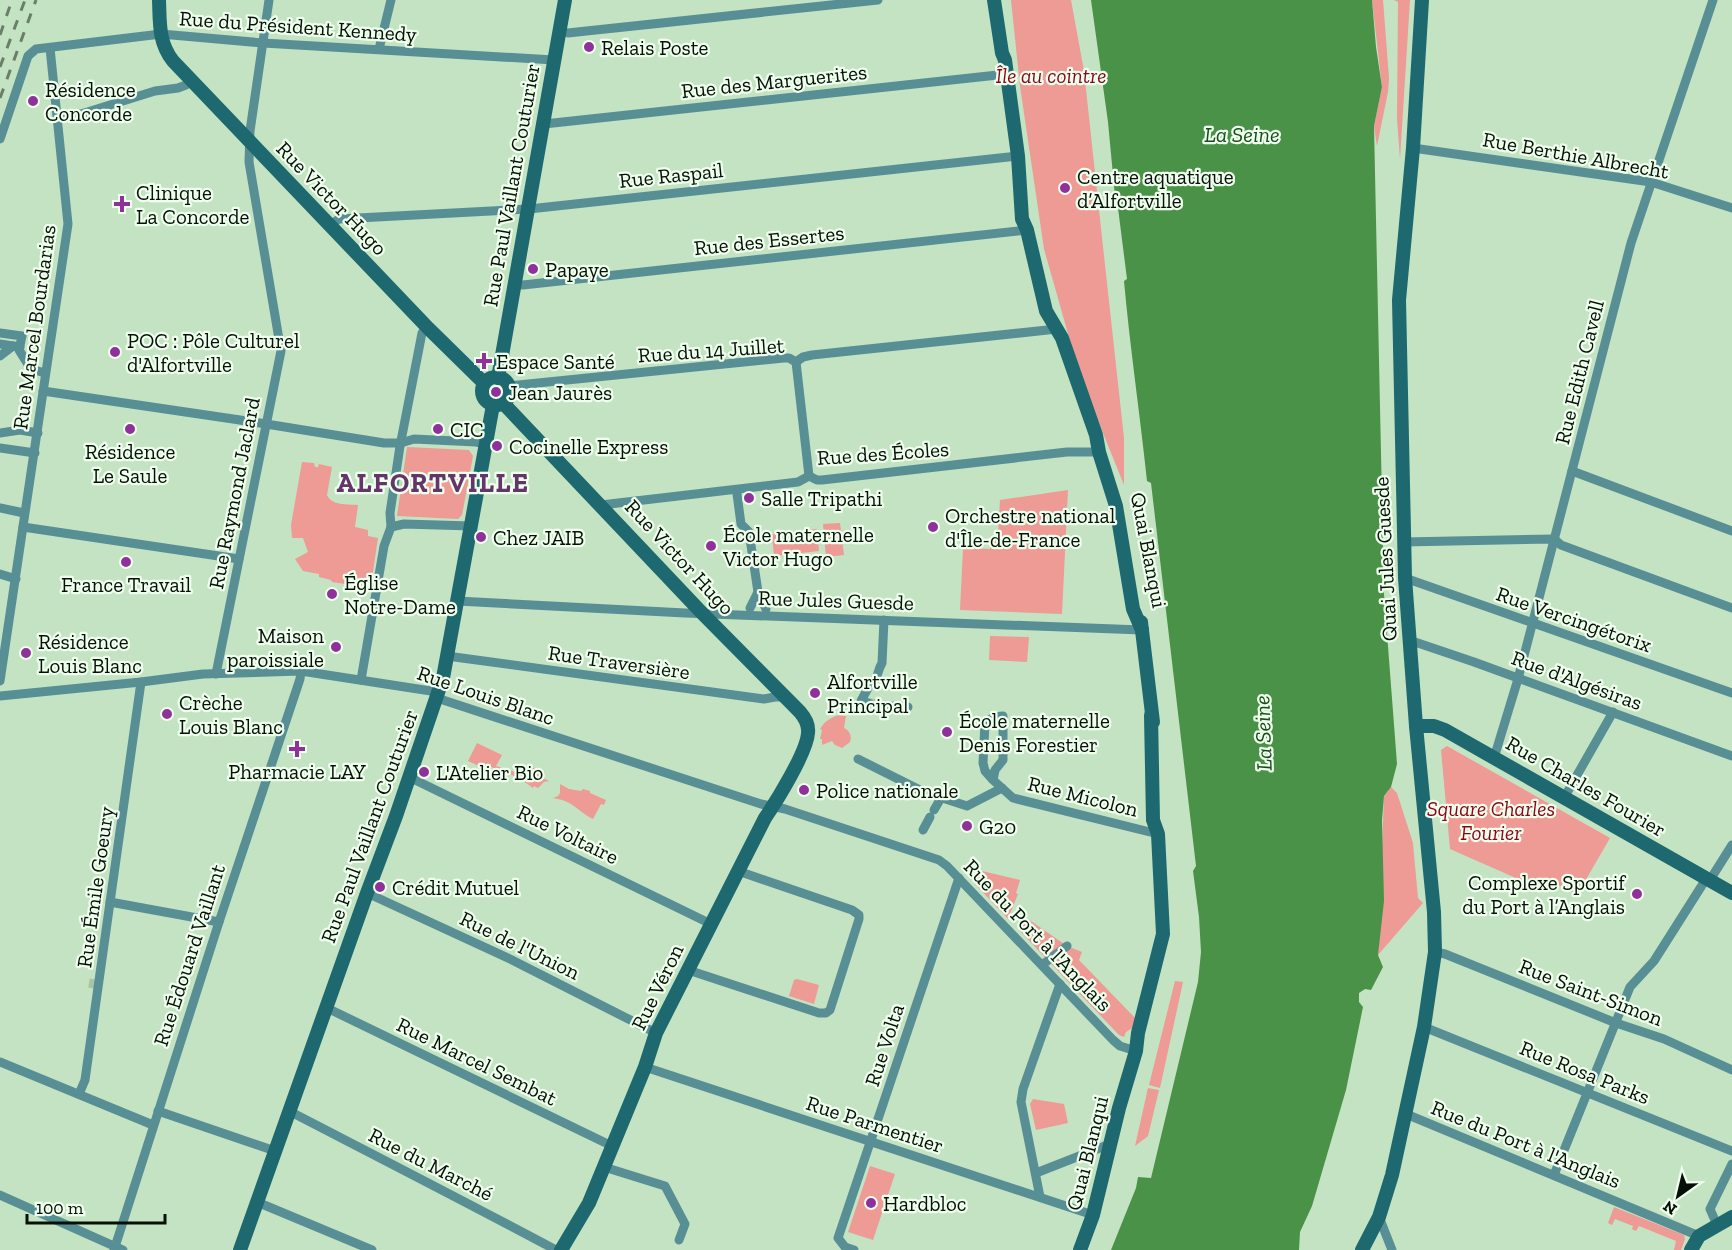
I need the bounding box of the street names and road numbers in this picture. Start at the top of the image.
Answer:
street label: Rue du Président Kennedy [178,5,418,47]
street label: Rue des Marguerites [680,59,868,103]
street label: Rue Paul Vaillant Couturier [477,62,545,308]
street label: Rue Berthie Albrecht [1481,126,1671,184]
street label: Rue Victor Hugo [271,136,393,260]
street label: Rue Raspail [618,157,725,193]
street label: Rue des Essertes [693,220,845,260]
street label: Rue Marcel Bourdarias [7,223,61,431]
street label: Rue Edith Cavell [1549,297,1609,447]
street label: Rue du 14 Juillet [637,332,785,368]
street label: Rue Raymond Jaclard [203,395,265,591]
street label: Rue des Écoles [816,436,950,470]
street label: Quai Jules Guesde [1368,476,1402,642]
street label: Quai Blanqui [1126,490,1172,610]
street label: Rue Victor Hugo [620,494,740,620]
street label: Rue Vercingétorix [1493,581,1655,657]
street label: Rue Jules Guesde [758,585,915,615]
street label: Rue Traversière [547,640,692,684]
street label: Rue d'Algésiras [1508,645,1646,715]
street label: Rue Louis Blanc [414,660,558,730]
street label: Rue Paul Vaillant Couturier [315,706,423,946]
street label: Rue Charles Fourier [1502,730,1670,842]
street label: Rue Micolon [1025,770,1141,822]
street label: Rue Voltaire [513,799,623,869]
street label: Rue Émile Goeury [71,805,119,969]
street label: Rue du Port à l'Anglais [959,854,1117,1016]
street label: Rue Édouard Vaillant [148,861,230,1049]
street label: Rue de l'Union [456,905,584,985]
street label: Rue Véron [626,940,688,1034]
street label: Rue Saint-Simon [1516,953,1666,1031]
street label: Rue Volta [859,1001,909,1089]
street label: Rue Marcel Sembat [393,1011,561,1111]
street label: Rue Rosa Parks [1516,1035,1654,1109]
street label: Rue Parmentier [803,1090,947,1158]
street label: Quai Blanqui [1061,1093,1113,1213]
street label: Rue du Port à l'Anglais [1428,1095,1624,1193]
street label: Rue du Marché [365,1122,497,1206]

